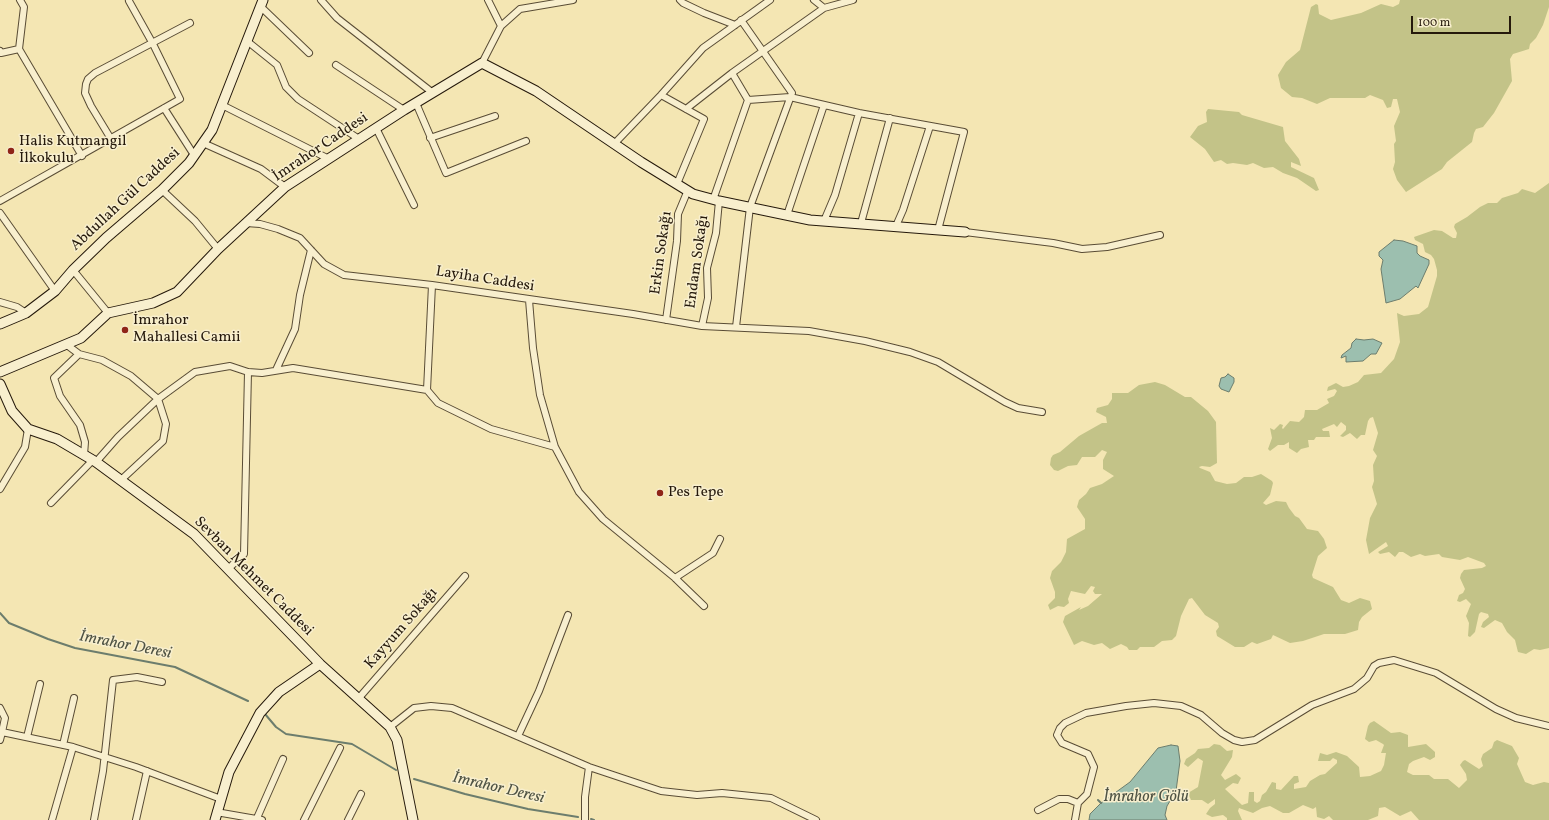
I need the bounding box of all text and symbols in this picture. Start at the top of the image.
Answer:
scale bar [1413,8,1513,34]
text: 100 m [1418,15,1450,31]
street label: İmrahor Caddesi [270,110,372,186]
place label: Halis Kutmangil İlkokulu [19,133,126,168]
street label: Abdullah Gül Caddesi [67,145,185,255]
marker: Halis Kutmangil İlkokulu [6,146,16,156]
street label: Erkin Sokağı [647,210,677,296]
street label: Endam Sokağı [683,214,713,310]
street label: Layiha Caddesi [434,263,536,297]
place label: İmrahor Mahallesi Camii [133,312,240,347]
marker: İmrahor Mahallesi Camii [120,325,130,335]
place label: Pes Tepe [668,484,723,502]
marker: Pes Tepe [655,488,665,498]
street label: Sevban Mehmet Caddesi [190,514,316,640]
street label: Kayyum Sokağı [362,585,442,673]
water label: İmrahor Deresi [77,628,173,664]
water label: İmrahor Deresi [450,769,546,809]
water label: İmrahor Gölü [1103,788,1189,808]

